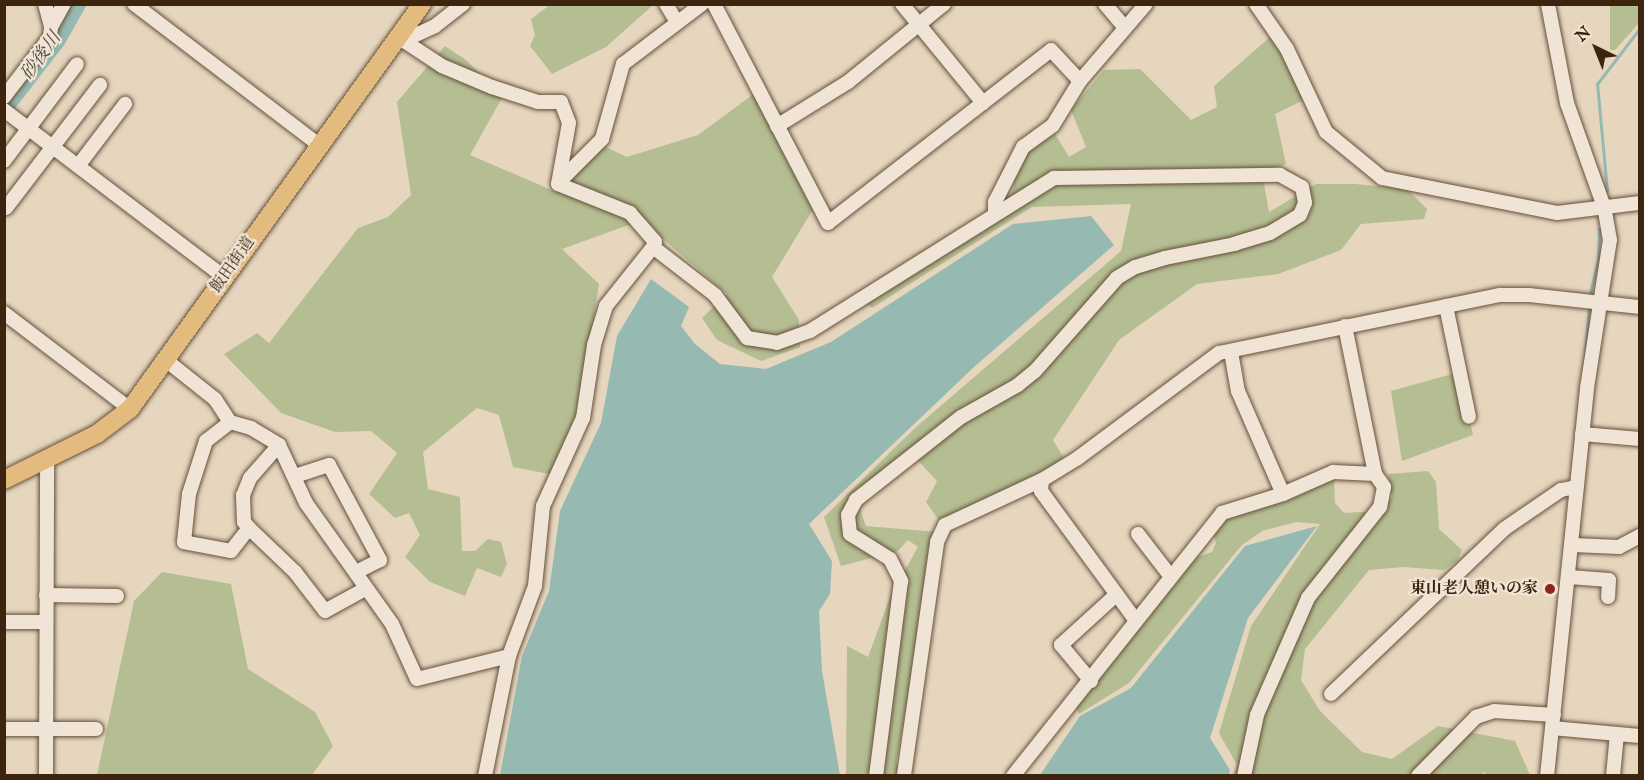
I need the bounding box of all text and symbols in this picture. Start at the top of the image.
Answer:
north arrow [1566,18,1626,78]
text: N [1572,23,1596,47]
water label: 砂後川 [17,29,67,85]
street label: 飯田街道 [207,233,259,297]
place label: 東山老人憩いの家 [1410,579,1538,599]
marker: 東山老人憩いの家 [1543,582,1557,596]

